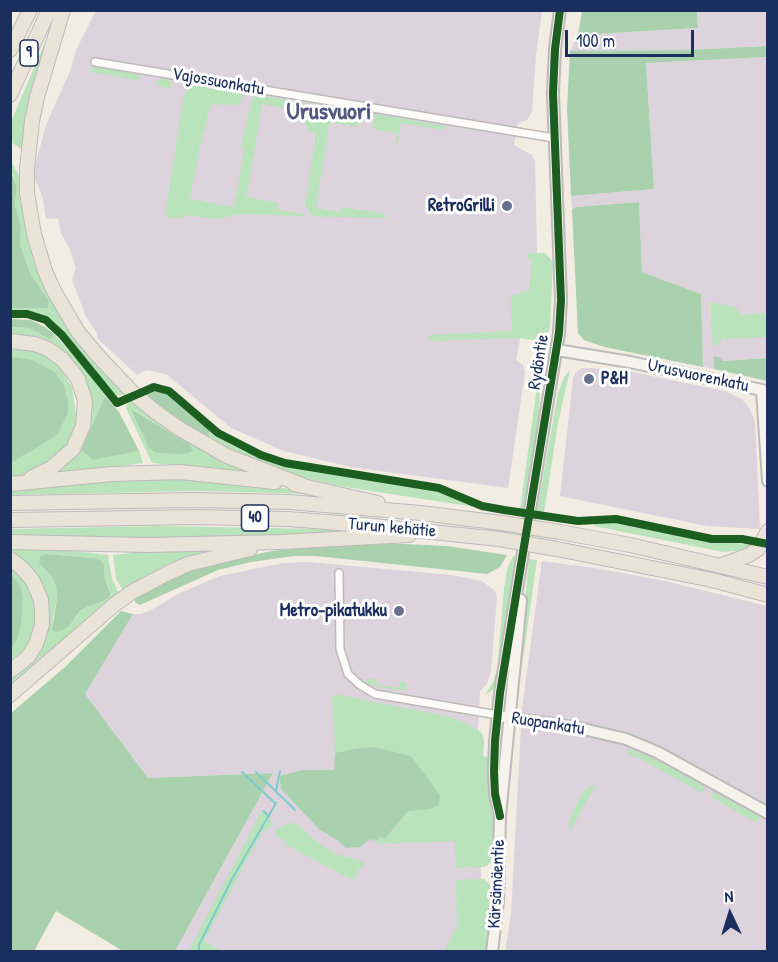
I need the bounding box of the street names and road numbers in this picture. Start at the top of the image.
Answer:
road number: 9 [20,40,38,66]
street label: Vajossuonkatu [170,63,266,101]
street label: Rydöntie [524,333,554,391]
street label: Urusvuorenkatu [645,355,751,397]
road number: 40 [242,505,268,531]
street label: Turun kehätie [347,513,437,543]
street label: Ruopankatu [510,708,586,740]
street label: Kärsämäentie [484,839,510,929]

